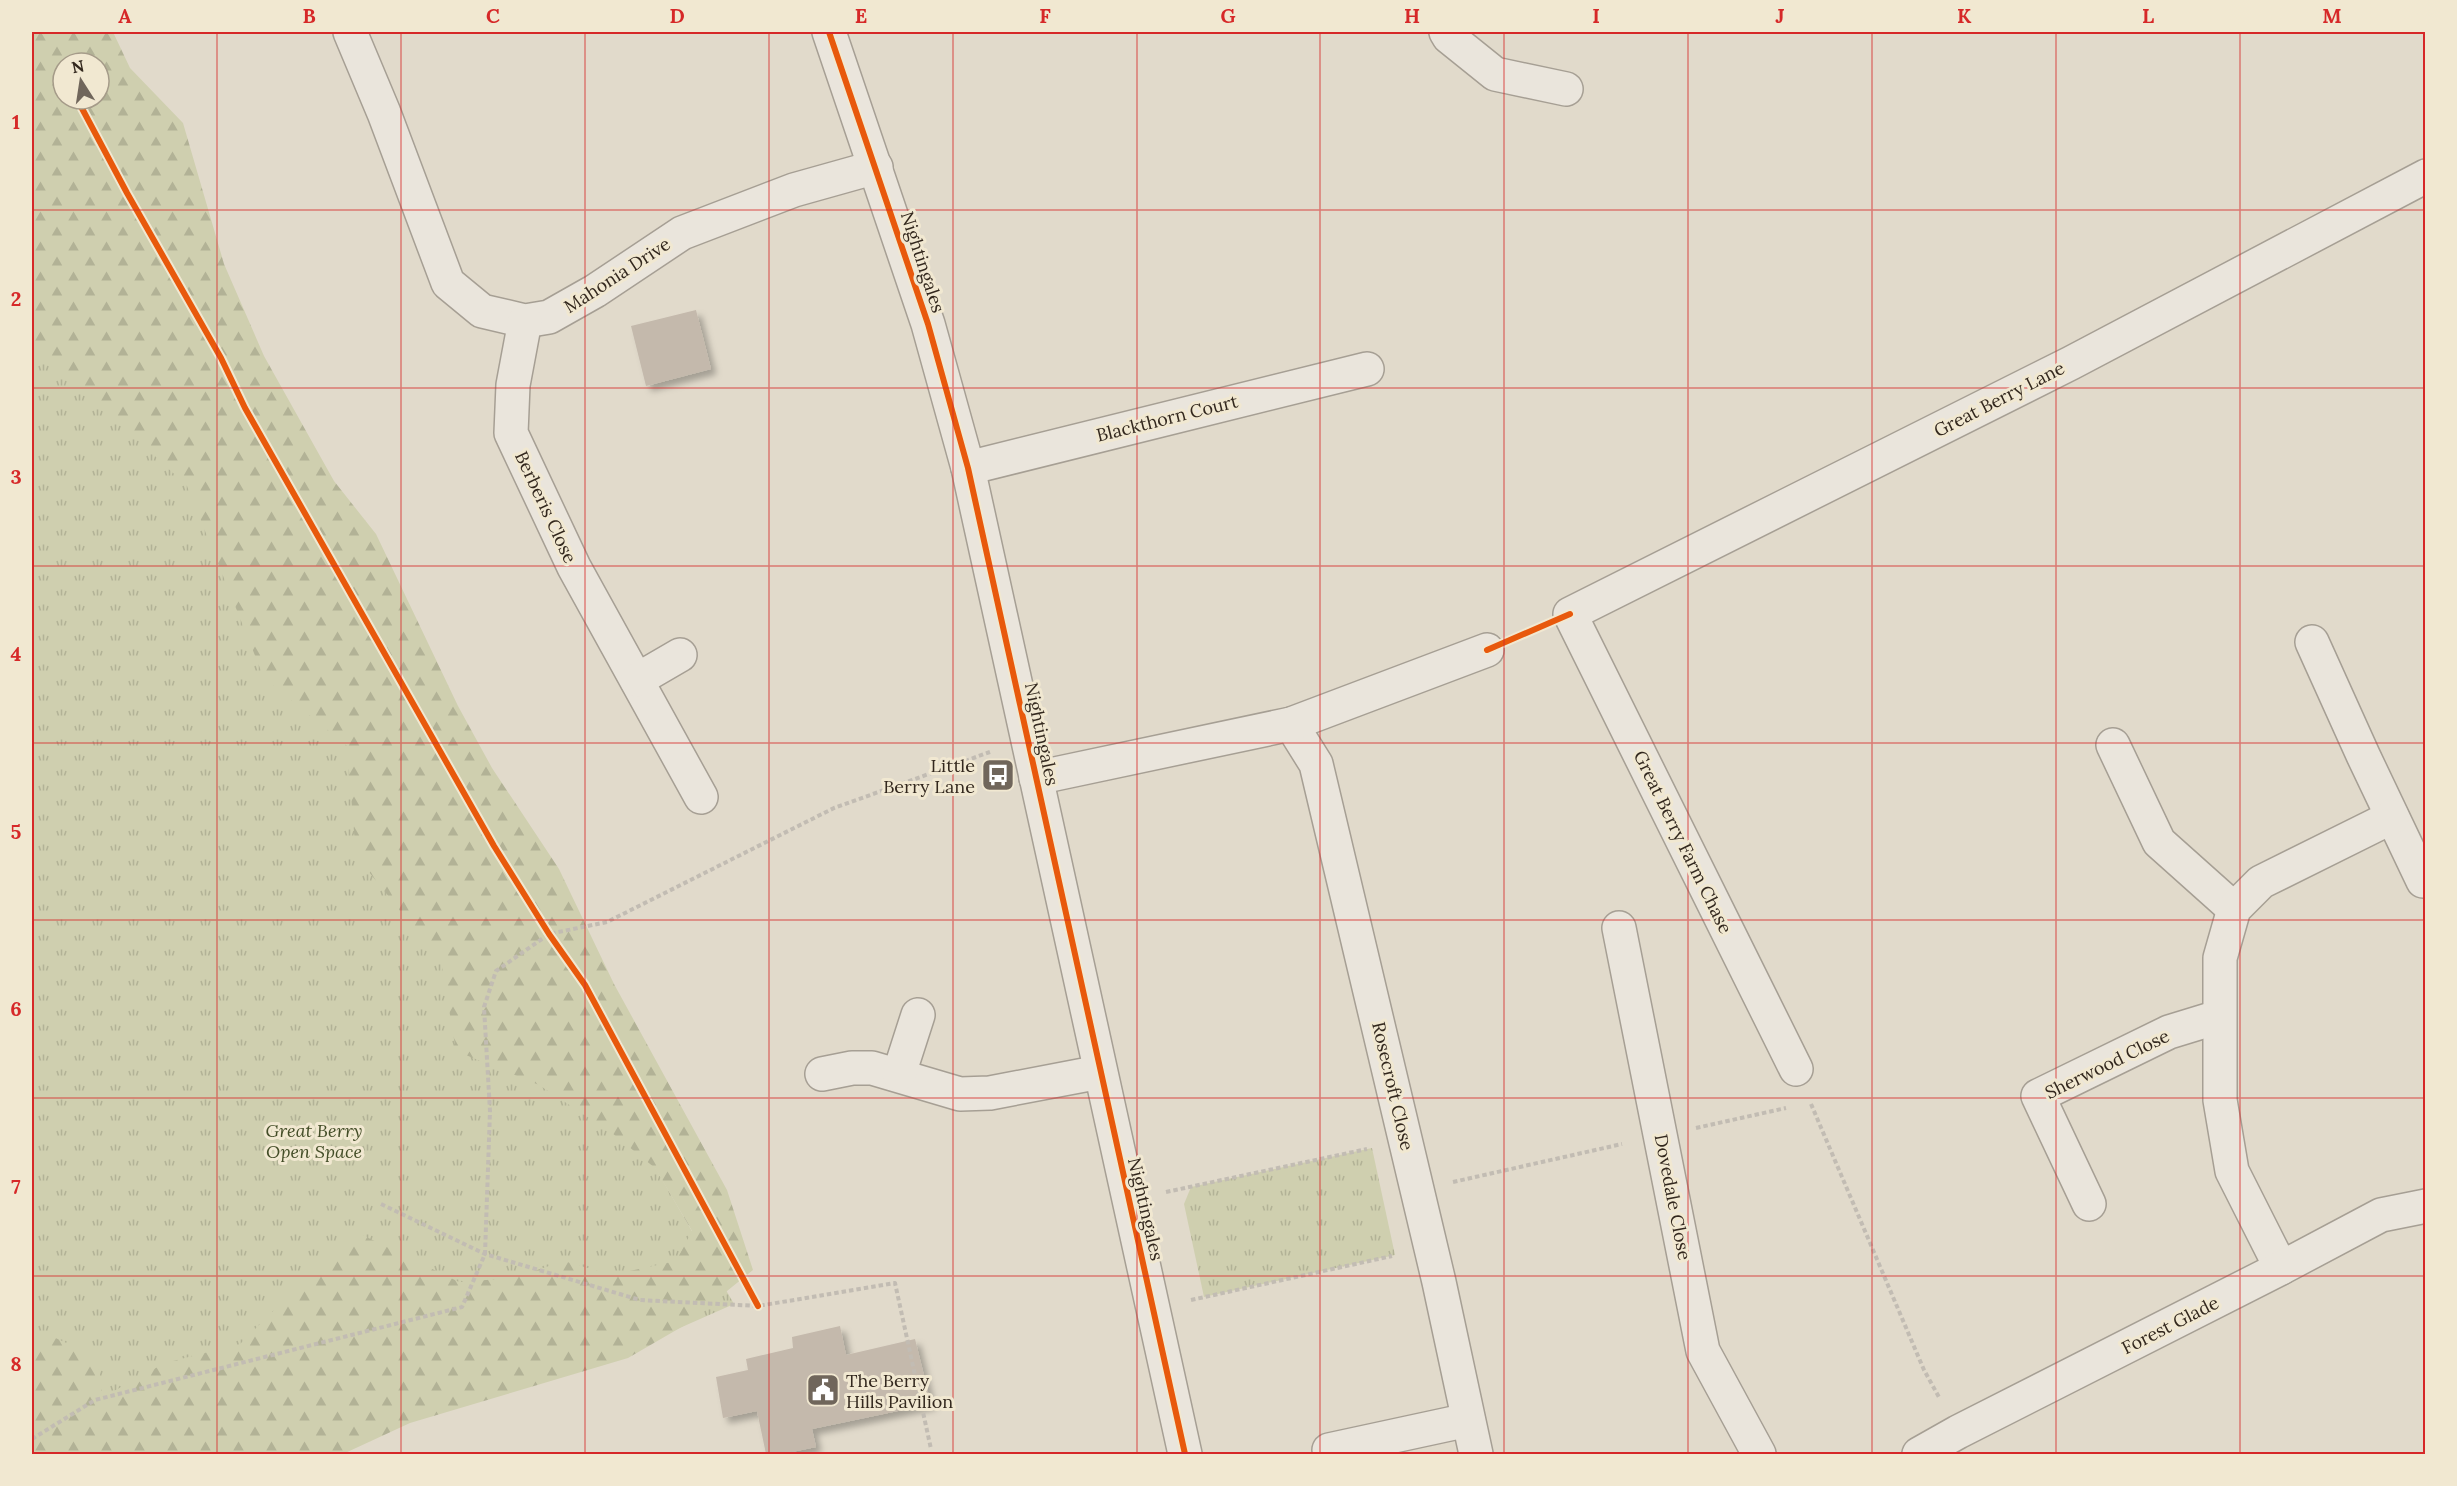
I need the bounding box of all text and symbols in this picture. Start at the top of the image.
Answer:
text: A [118,3,132,28]
text: B [302,3,316,28]
text: C [486,3,500,28]
text: D [669,3,685,28]
text: E [855,3,867,28]
text: F [1039,3,1051,28]
text: G [1220,3,1236,28]
text: H [1404,3,1420,28]
text: I [1592,3,1600,28]
text: J [1775,3,1785,28]
text: K [1957,3,1972,28]
text: L [2142,3,2154,28]
text: M [2322,3,2342,28]
north arrow [51,51,111,111]
text: N [70,55,86,77]
text: 1 [12,109,20,134]
street label: Nightingales [896,209,950,315]
street label: Mahonia Drive [560,232,675,318]
text: 2 [11,286,21,311]
street label: Great Berry Lane [1930,356,2068,442]
street label: Blackthorn Court [1094,389,1240,447]
street label: Berberis Close [510,447,582,567]
text: 3 [10,464,22,489]
text: 4 [11,641,22,666]
street label: Nightingales [1020,680,1064,788]
street label: Great Berry Farm Chase [1629,747,1737,938]
place label: Little Berry Lane [883,754,975,798]
bus stop icon: Little Berry Lane [980,757,1016,793]
text: 5 [11,819,22,844]
text: 6 [10,996,22,1021]
street label: Rosecroft Close [1367,1019,1419,1153]
street label: Sherwood Close [2041,1024,2173,1104]
park label: Great Berry Open Space [266,1119,362,1163]
street label: Dovedale Close [1649,1132,1697,1262]
street label: Nightingales [1123,1155,1169,1263]
text: 7 [11,1174,21,1199]
street label: Forest Glade [2118,1291,2223,1359]
text: 8 [10,1351,22,1376]
place label: The Berry Hills Pavilion [846,1369,953,1413]
public building icon: The Berry Hills Pavilion [805,1372,841,1408]

